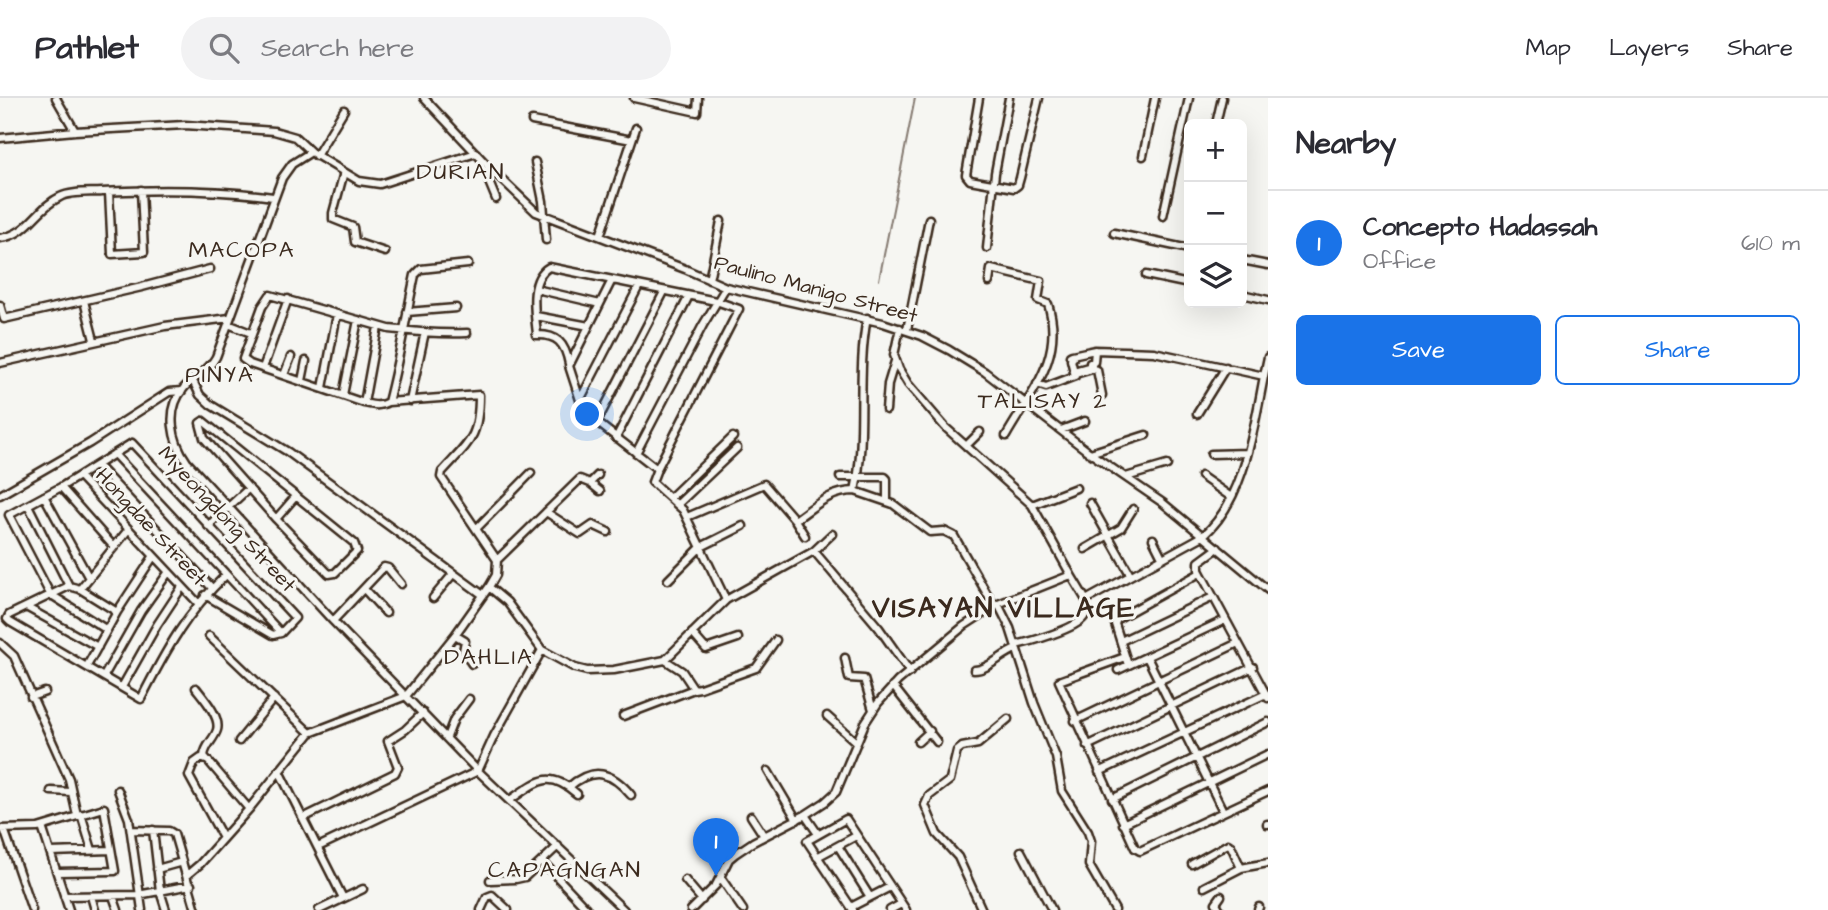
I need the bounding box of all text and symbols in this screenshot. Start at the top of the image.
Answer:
search box [181,17,671,80]
text: Pathlet [35,25,139,71]
icon: search [205,29,243,67]
text: Search here [261,30,414,66]
text: Map [1526,31,1571,65]
text: Layers [1609,31,1689,65]
text: Share [1727,31,1793,65]
map controls [1184,119,1247,308]
button: + [1184,119,1247,182]
text: Nearby [1296,123,1396,165]
district label: DURIAN [417,156,505,188]
button: − [1184,182,1247,245]
text: Concepto Hadassah [1363,209,1597,245]
text: 1 [1318,227,1320,259]
text: 610 m [1741,227,1800,259]
district label: MACOPA [189,234,295,266]
button: layers [1184,245,1247,308]
text: Office [1363,245,1436,277]
street label: Paulino Manigo Street [711,248,921,332]
button: Save [1296,315,1541,385]
button: Share [1555,315,1800,385]
district label: PINYA [185,359,255,391]
district label: TALISAY 2 [978,385,1108,417]
your location [570,397,604,431]
street label: Myeongdong Street [150,439,303,600]
street label: Hongdae Street [87,462,214,594]
district label: VISAYAN VILLAGE [871,589,1136,628]
district label: DAHLIA [444,641,534,673]
pin: 1 [693,818,739,876]
district label: CAPAGNGAN [488,854,642,886]

